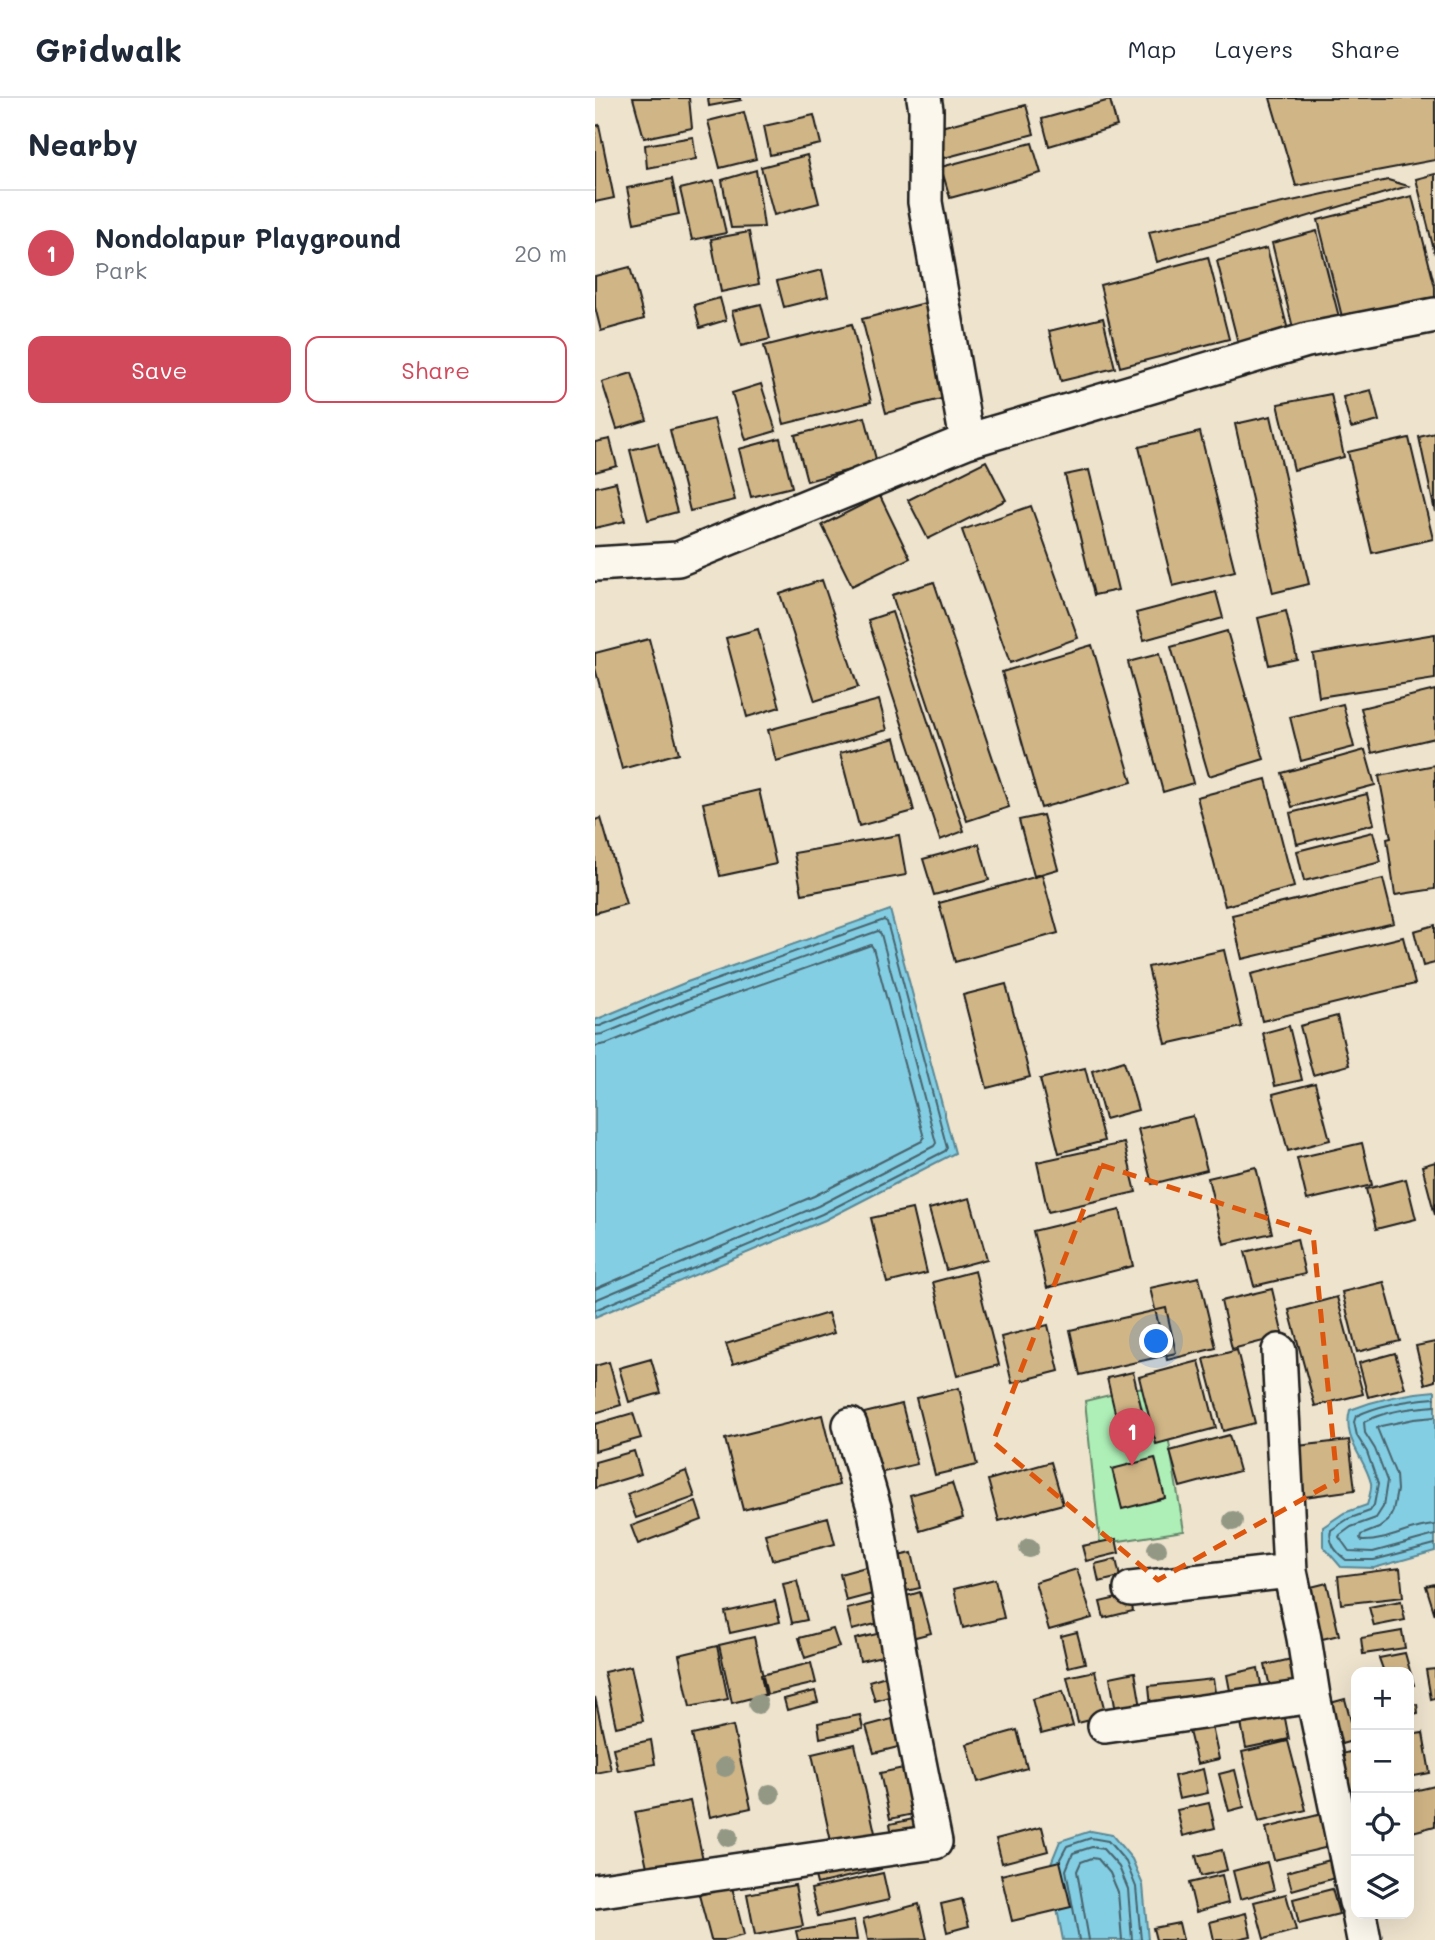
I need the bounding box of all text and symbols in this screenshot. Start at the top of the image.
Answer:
text: Gridwalk [35,27,182,70]
text: Map [1128,33,1176,64]
text: Layers [1214,33,1293,64]
text: Share [1331,33,1400,64]
text: Nearby [28,124,138,164]
text: Nondolapur Playground [95,221,401,255]
text: 1 [46,238,56,268]
text: 20 m [514,238,567,268]
text: Park [95,255,147,285]
button: Save [28,336,291,403]
button: Share [305,336,567,403]
your location [1139,1324,1173,1358]
pin: 1 [1109,1408,1155,1466]
map controls [1351,1667,1414,1919]
button: + [1351,1667,1414,1730]
button: − [1351,1730,1414,1793]
button: locate [1351,1793,1414,1856]
button: layers [1351,1856,1414,1919]

